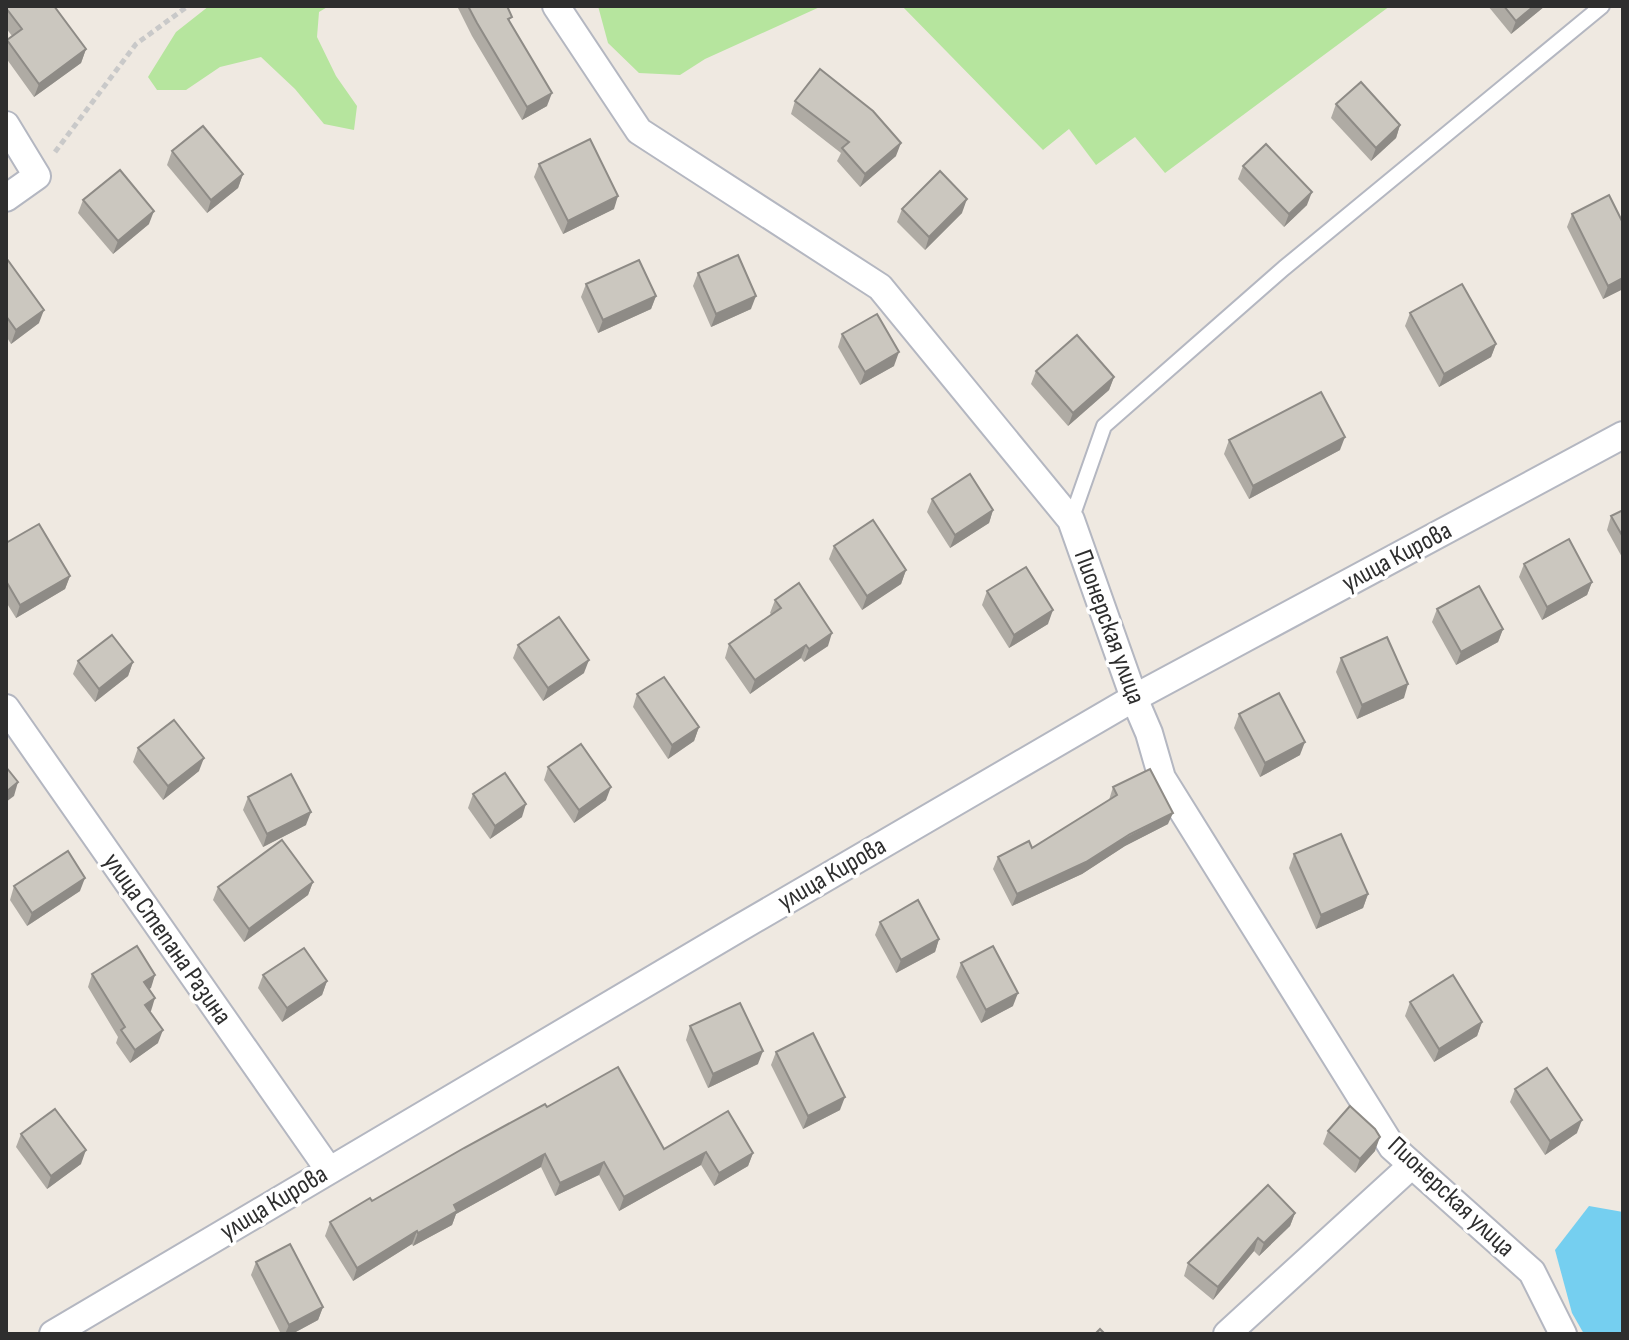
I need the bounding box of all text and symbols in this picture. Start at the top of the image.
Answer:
street label: улица Кирова [1337,515,1457,599]
street label: Пионерская улица [1067,546,1151,708]
street label: улица Кирова [772,831,892,917]
street label: улица Степана Разина [96,847,238,1031]
street label: Пионерская улица [1381,1130,1521,1264]
street label: улица Кирова [215,1159,333,1247]

